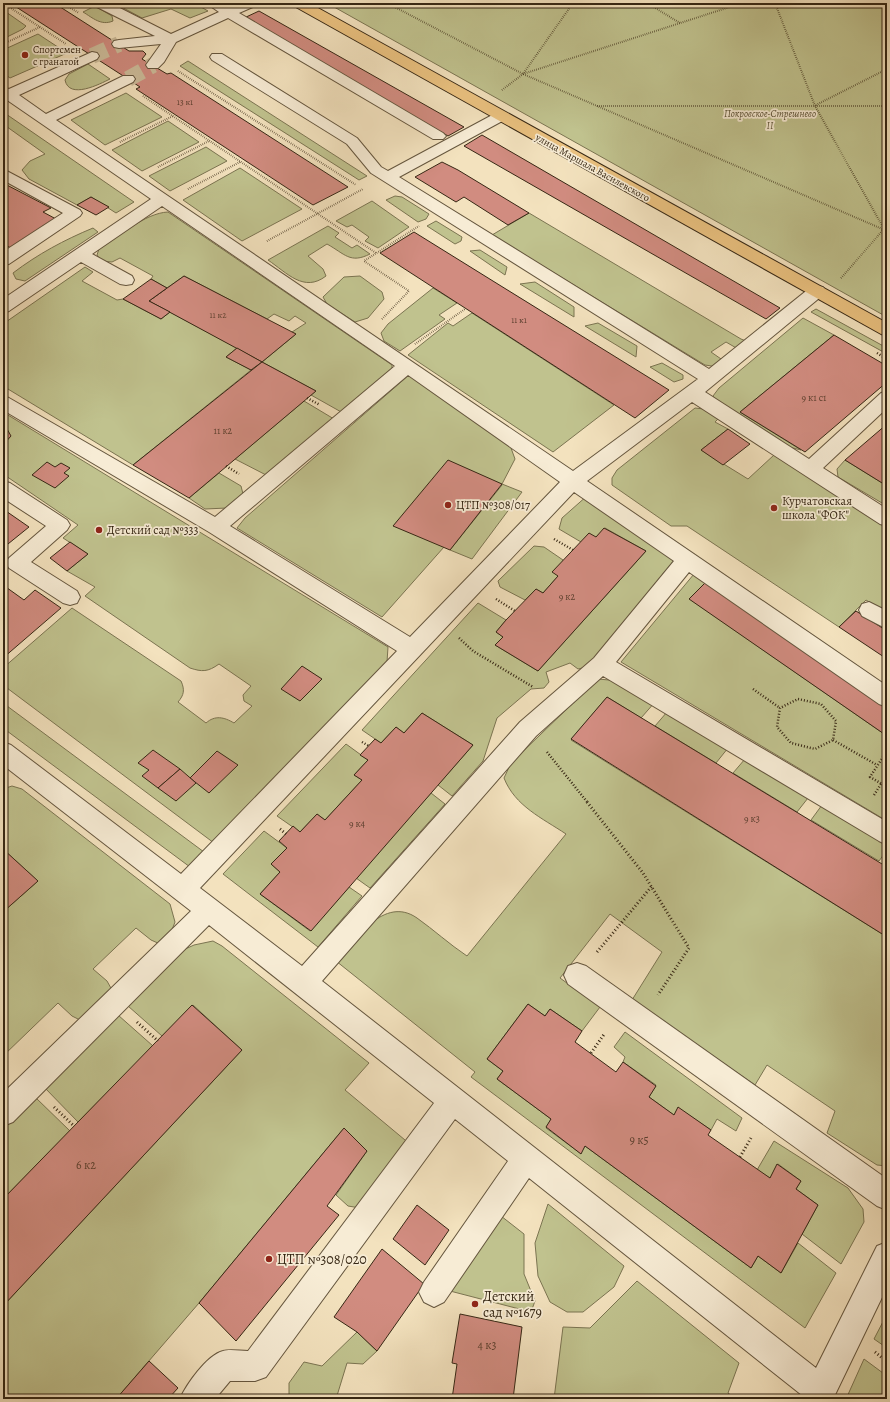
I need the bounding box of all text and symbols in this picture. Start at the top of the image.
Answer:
place label: Спортсмен с гранатой [33,43,81,69]
marker: Спортсмен с гранатой [20,50,30,60]
house number: 13 к1 [177,96,193,108]
park label: Покровское-Стрешнево II [724,107,816,132]
street label: улица Маршала Василевского [532,130,652,205]
house number: 11 к2 [210,309,227,321]
house number: 11 к1 [511,314,527,326]
house number: 9 к1 с1 [802,391,827,404]
house number: 11 к2 [214,424,233,437]
place label: Курчатовская школа "ФОК" [782,493,852,523]
place label: ЦТП №308/017 [456,497,531,513]
marker: ЦТП №308/017 [443,500,453,510]
marker: Курчатовская школа "ФОК" [769,503,779,513]
place label: Детский сад №333 [107,522,199,538]
marker: Детский сад №333 [94,525,104,535]
house number: 9 к2 [559,590,575,603]
house number: 9 к3 [744,812,760,825]
house number: 9 к4 [349,817,366,830]
house number: 9 к5 [629,1132,649,1148]
house number: 6 к2 [76,1157,96,1173]
place label: ЦТП №308/020 [277,1250,367,1269]
marker: ЦТП №308/020 [264,1254,274,1264]
place label: Детский сад №1679 [483,1287,542,1322]
marker: Детский сад №1679 [470,1299,480,1309]
house number: 4 к3 [477,1337,497,1353]

